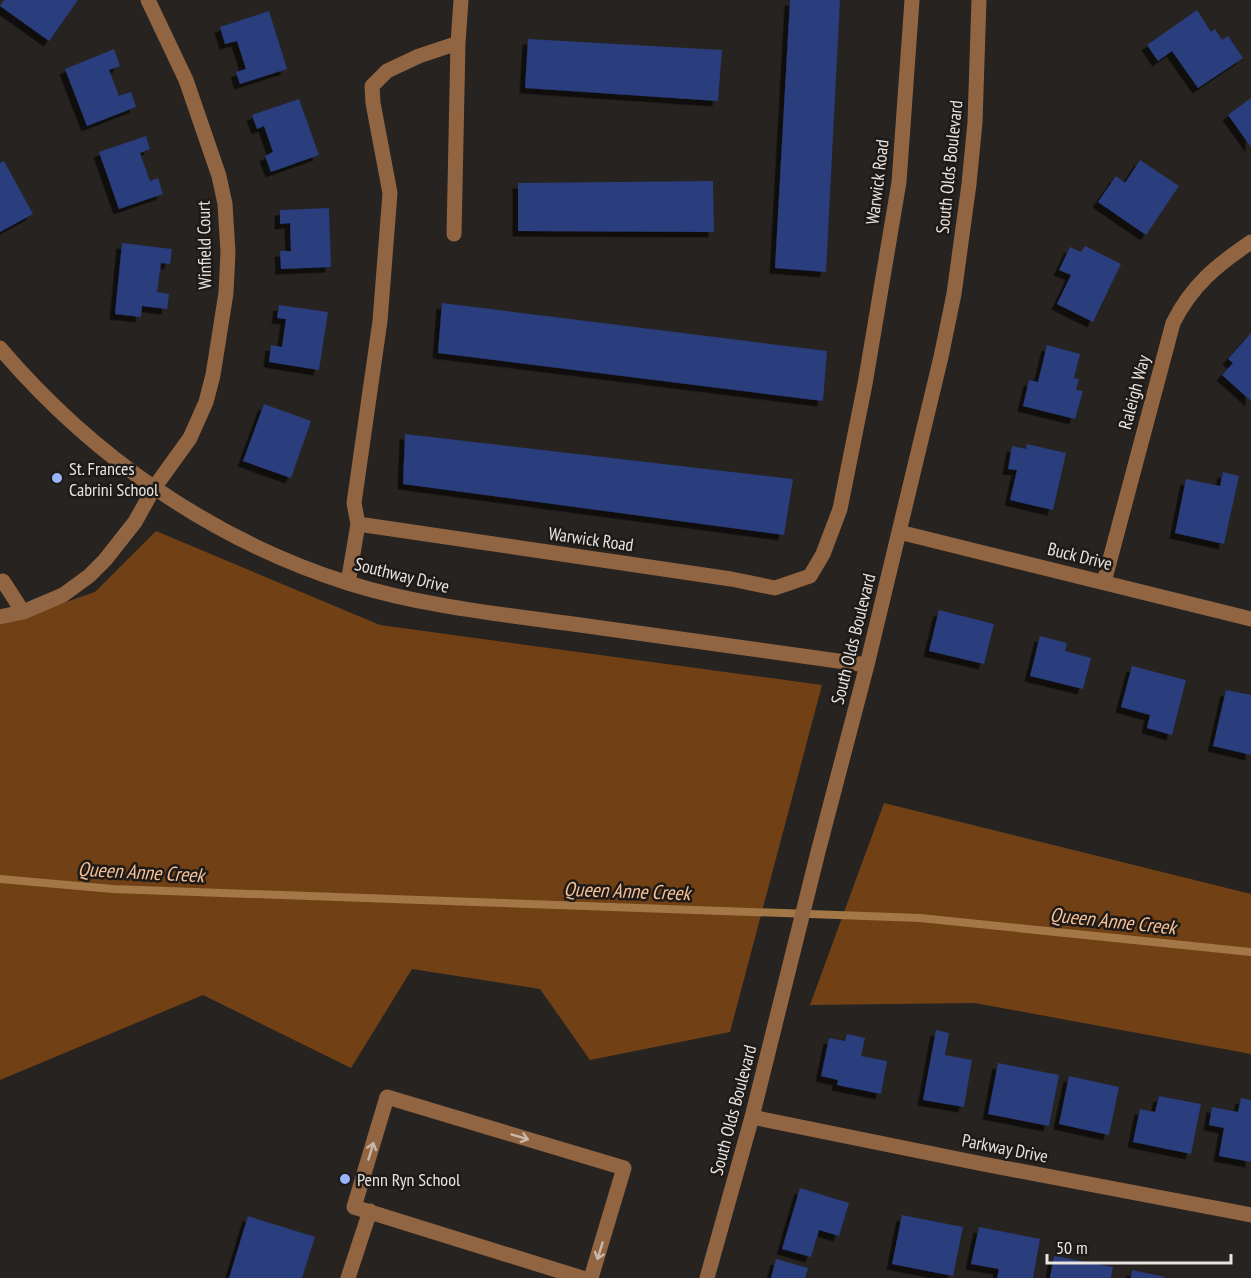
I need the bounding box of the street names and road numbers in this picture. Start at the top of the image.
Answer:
street label: South Olds Boulevard [931,99,967,235]
street label: Warwick Road [860,138,894,226]
street label: Winfield Court [192,200,216,290]
street label: Raleigh Way [1113,352,1155,432]
street label: Warwick Road [547,522,635,556]
street label: Buck Drive [1045,537,1115,575]
street label: Southway Drive [352,552,452,598]
street label: South Olds Boulevard [826,571,880,707]
street label: South Olds Boulevard [705,1042,761,1178]
street label: Parkway Drive [960,1128,1050,1168]

